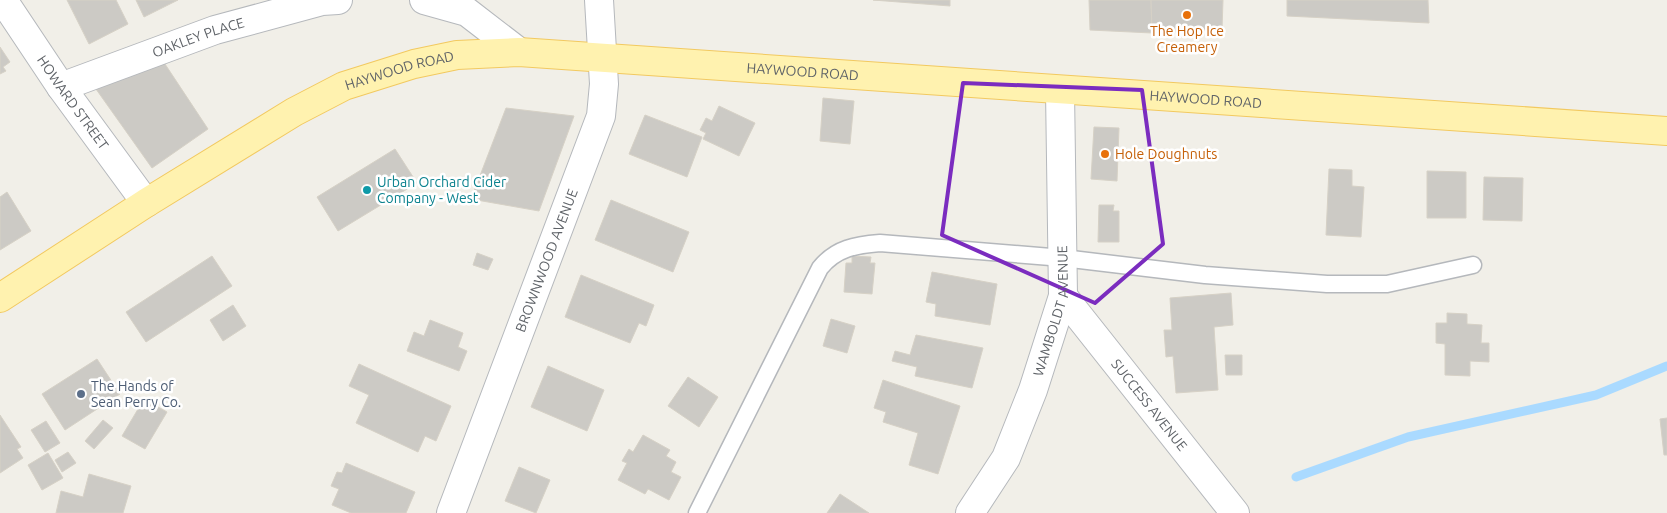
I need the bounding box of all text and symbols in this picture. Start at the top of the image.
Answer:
marker: The Hop Ice Creamery [1181,9,1193,21]
street label: OAKLEY PLACE [150,14,246,60]
place label: The Hop Ice Creamery [1150,23,1224,55]
street label: HAYWOOD ROAD [343,48,456,93]
street label: HOWARD STREET [34,52,112,153]
street label: HAYWOOD ROAD [746,60,859,83]
street label: HAYWOOD ROAD [1149,87,1263,111]
place label: Hole Doughnuts [1115,146,1217,162]
marker: Hole Doughnuts [1099,148,1111,160]
place label: Urban Orchard Cider Company - West [377,174,507,206]
marker: Urban Orchard Cider Company - West [361,184,373,196]
street label: BROWNWOOD AVENUE [512,186,581,334]
street label: WAMBOLDT AVENUE [1030,245,1071,378]
street label: SUCCESS AVENUE [1108,356,1191,454]
place label: The Hands of Sean Perry Co. [91,378,181,410]
marker: The Hands of Sean Perry Co. [75,388,87,400]

